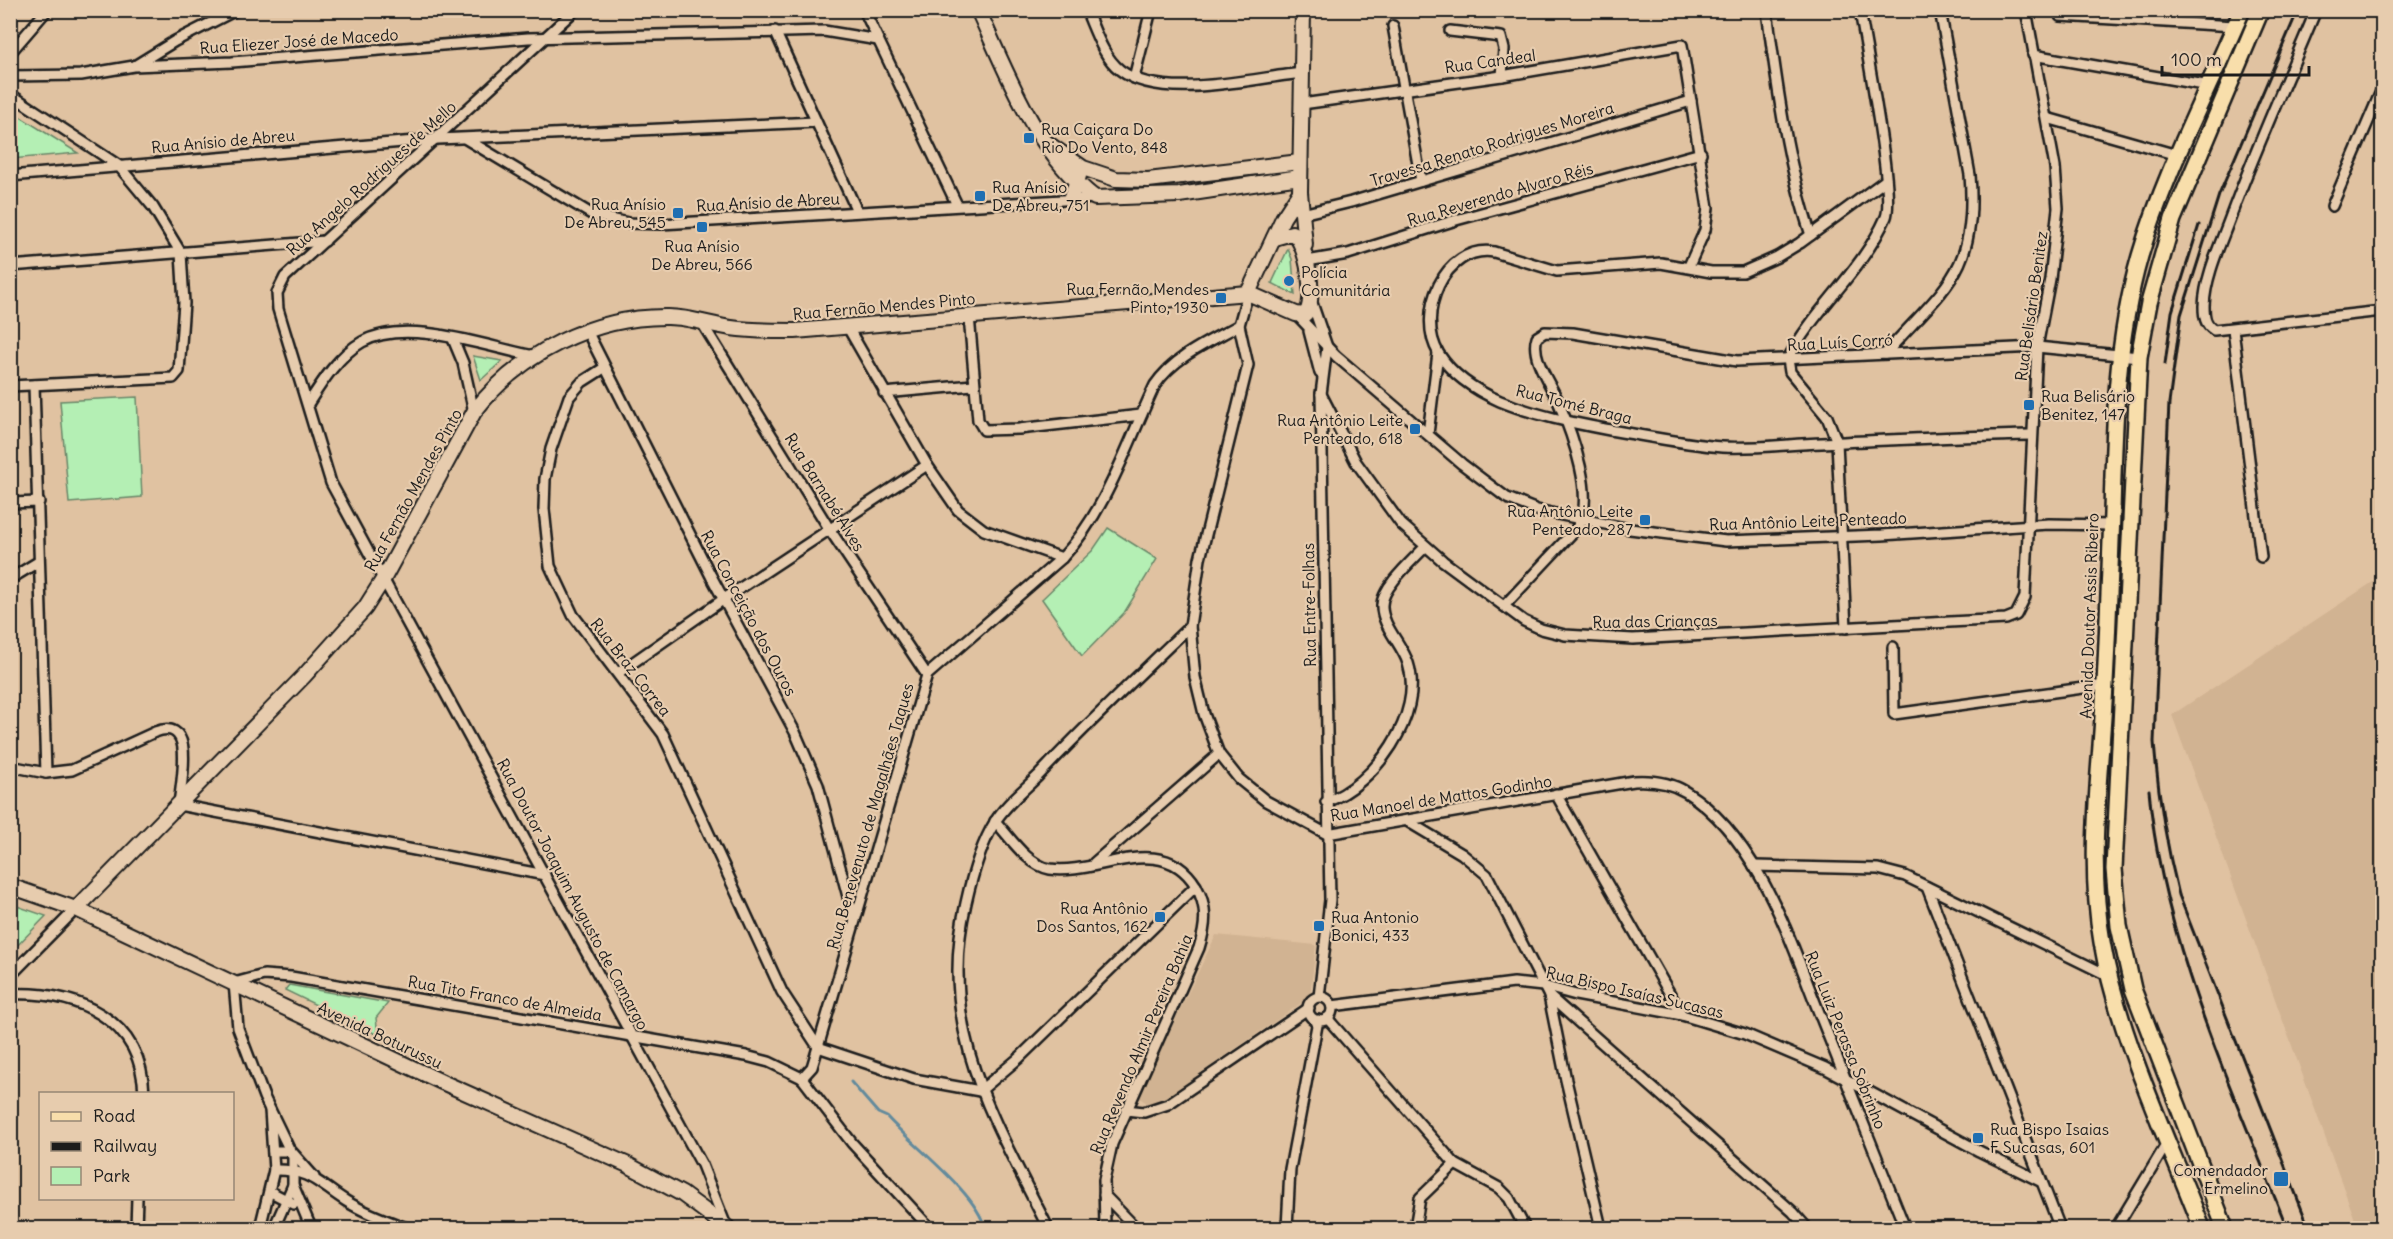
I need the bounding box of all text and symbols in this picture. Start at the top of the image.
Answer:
street label: Rua Eliezer José de Macedo [199,24,399,58]
scale bar [2162,39,2309,77]
street label: Rua Candeal [1443,45,1537,77]
text: 100 m [2171,48,2222,71]
street label: Rua Angelo Rodrigues de Mello [282,96,460,260]
street label: Travessa Renato Rodrigues Moreira [1368,97,1616,191]
place label: Rua Caiçara Do Rio Do Vento, 848 [1041,119,1168,157]
street label: Rua Anísio de Abreu [150,125,296,157]
marker: Rua Caiçara Do Rio Do Vento, 848 [1022,131,1036,145]
street label: Rua Reverendo Alvaro Réis [1405,158,1595,230]
place label: Rua Anísio De Abreu, 751 [992,177,1089,215]
street label: Rua Anísio de Abreu [696,188,840,216]
marker: Rua Anísio De Abreu, 751 [973,189,987,203]
place label: Rua Anísio De Abreu, 545 [564,194,666,232]
marker: Rua Anísio De Abreu, 545 [671,206,685,220]
marker: Rua Anísio De Abreu, 566 [695,220,709,234]
street label: Rua Belisário Benitez [2011,229,2051,382]
place label: Rua Anísio De Abreu, 566 [651,236,753,274]
place label: Polícia Comunitária [1301,262,1390,300]
marker: Polícia Comunitária [1282,274,1296,288]
place label: Rua Fernão Mendes Pinto, 1930 [1066,279,1209,317]
street label: Rua Fernão Mendes Pinto [792,288,976,324]
marker: Rua Fernão Mendes Pinto, 1930 [1214,291,1228,305]
street label: Rua Luís Corró [1786,329,1894,355]
street label: Rua Tomé Braga [1514,380,1634,428]
place label: Rua Belisário Benitez, 147 [2041,386,2135,424]
marker: Rua Belisário Benitez, 147 [2022,398,2036,412]
street label: Rua Fernão Mendes Pinto [360,405,466,575]
place label: Rua Antônio Leite Penteado, 618 [1277,410,1403,448]
marker: Rua Antônio Leite Penteado, 618 [1408,422,1422,436]
street label: Rua Barnabé Alves [781,429,869,555]
place label: Rua Antônio Leite Penteado, 287 [1507,501,1633,539]
street label: Rua Antônio Leite Penteado [1709,508,1907,534]
marker: Rua Antônio Leite Penteado, 287 [1638,513,1652,527]
street label: Avenida Doutor Assis Ribeiro [2075,513,2103,719]
street label: Rua Conceição dos Ouros [697,527,801,699]
street label: Rua Entre-Folhas [1298,543,1320,667]
street label: Rua das Crianças [1592,610,1718,632]
street label: Rua Braz Correa [586,614,676,720]
street label: Rua Benevenuto de Magalhães Taques [822,681,918,951]
street label: Rua Doutor Joaquim Augusto de Camargo [493,755,653,1033]
street label: Rua Manoel de Mattos Godinho [1329,771,1553,825]
place label: Rua Antônio Dos Santos, 162 [1036,898,1148,936]
place label: Rua Antonio Bonici, 433 [1331,907,1419,945]
marker: Rua Antônio Dos Santos, 162 [1153,910,1167,924]
marker: Rua Antonio Bonici, 433 [1312,919,1326,933]
street label: Rua Revendo Almir Pereira Bahia [1085,931,1197,1157]
street label: Rua Luiz Perassa Sobrinho [1801,948,1891,1132]
street label: Rua Bispo Isaías Sucasas [1544,962,1726,1022]
street label: Rua Tito Franco de Almeida [406,971,604,1025]
street label: Avenida Boturussu [314,997,446,1073]
legend [39,1092,234,1200]
text: Road [93,1104,136,1127]
place label: Rua Bispo Isaias F Sucasas, 601 [1990,1119,2109,1157]
marker: Rua Bispo Isaias F Sucasas, 601 [1971,1131,1985,1145]
text: Railway [93,1134,157,1157]
place label: Comendador Ermelino [2173,1160,2268,1198]
text: Park [93,1164,130,1187]
marker: Comendador Ermelino [2272,1170,2290,1188]

